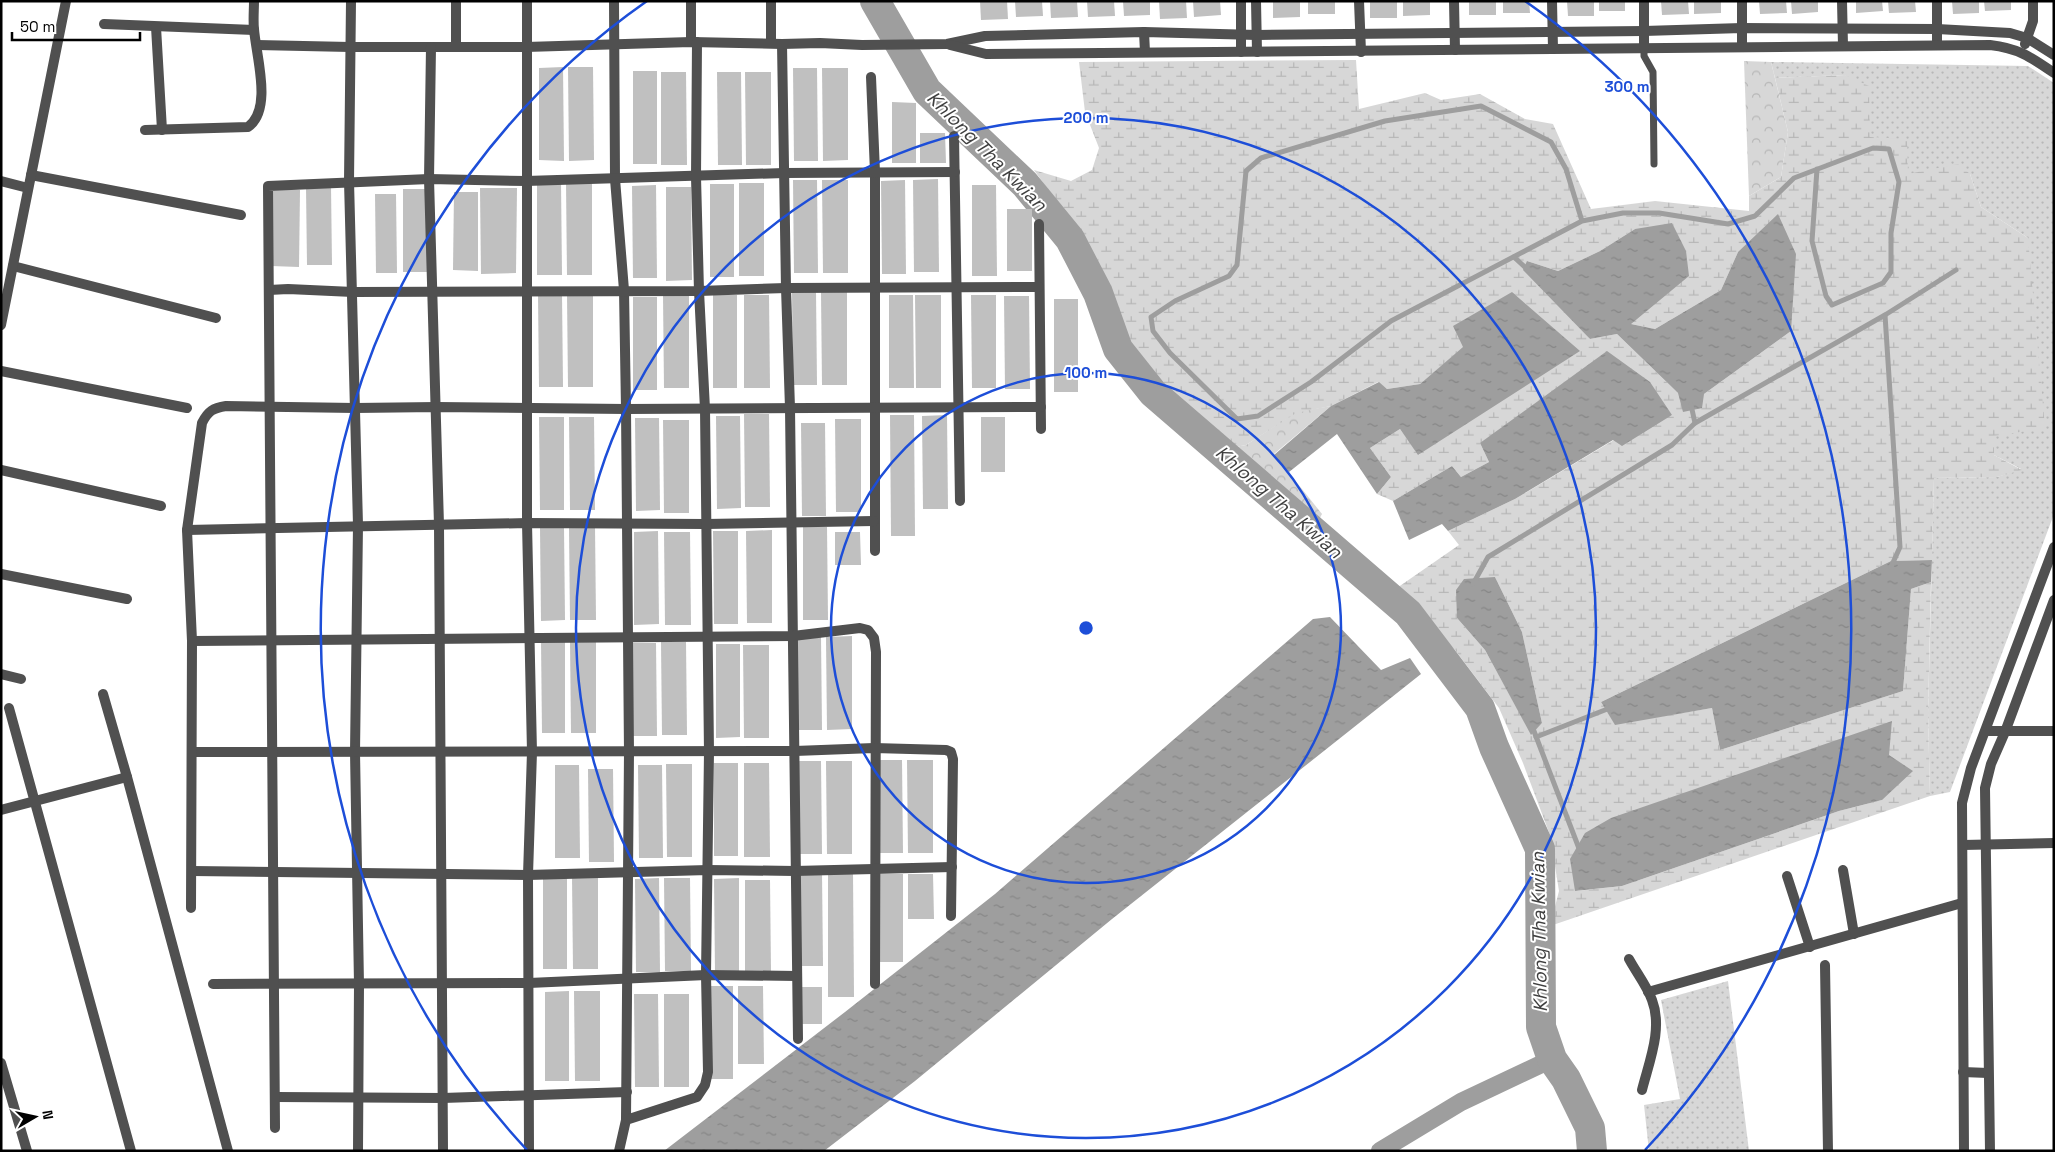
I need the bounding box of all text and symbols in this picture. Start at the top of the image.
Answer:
scale bar [12,10,140,42]
text: 50 m [20,17,55,36]
text: 300 m [1604,77,1650,96]
water label: Khlong Tha Kwian [922,86,1053,217]
text: 200 m [1064,108,1108,127]
text: 100 m [1065,363,1107,382]
water label: Khlong Tha Kwian [1210,440,1348,564]
centre of rings [1077,619,1095,637]
water label: Khlong Tha Kwian [1525,851,1553,1012]
north arrow [10,1092,60,1142]
text: N [38,1109,57,1121]

